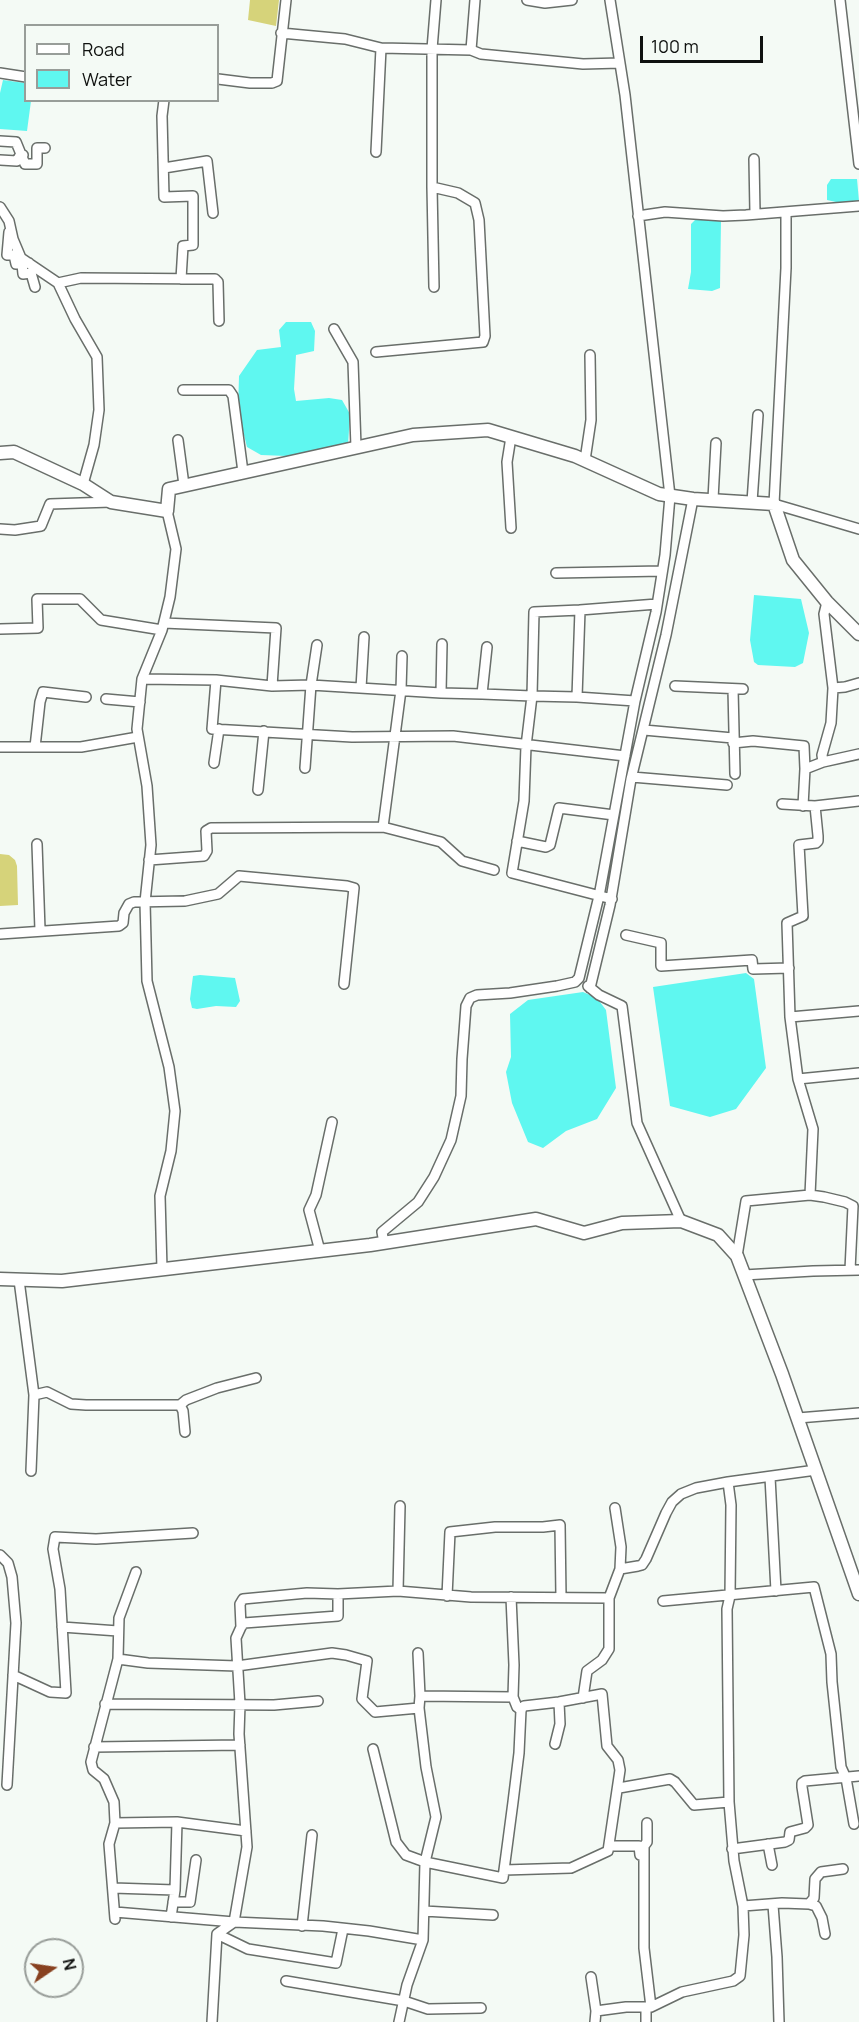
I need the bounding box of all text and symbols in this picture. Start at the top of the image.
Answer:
legend [24,24,219,102]
scale bar [643,24,766,62]
text: 100 m [651,34,699,58]
text: Road [82,37,125,61]
text: Water [82,67,132,91]
north arrow [24,1938,84,1998]
text: N [58,1956,82,1972]

